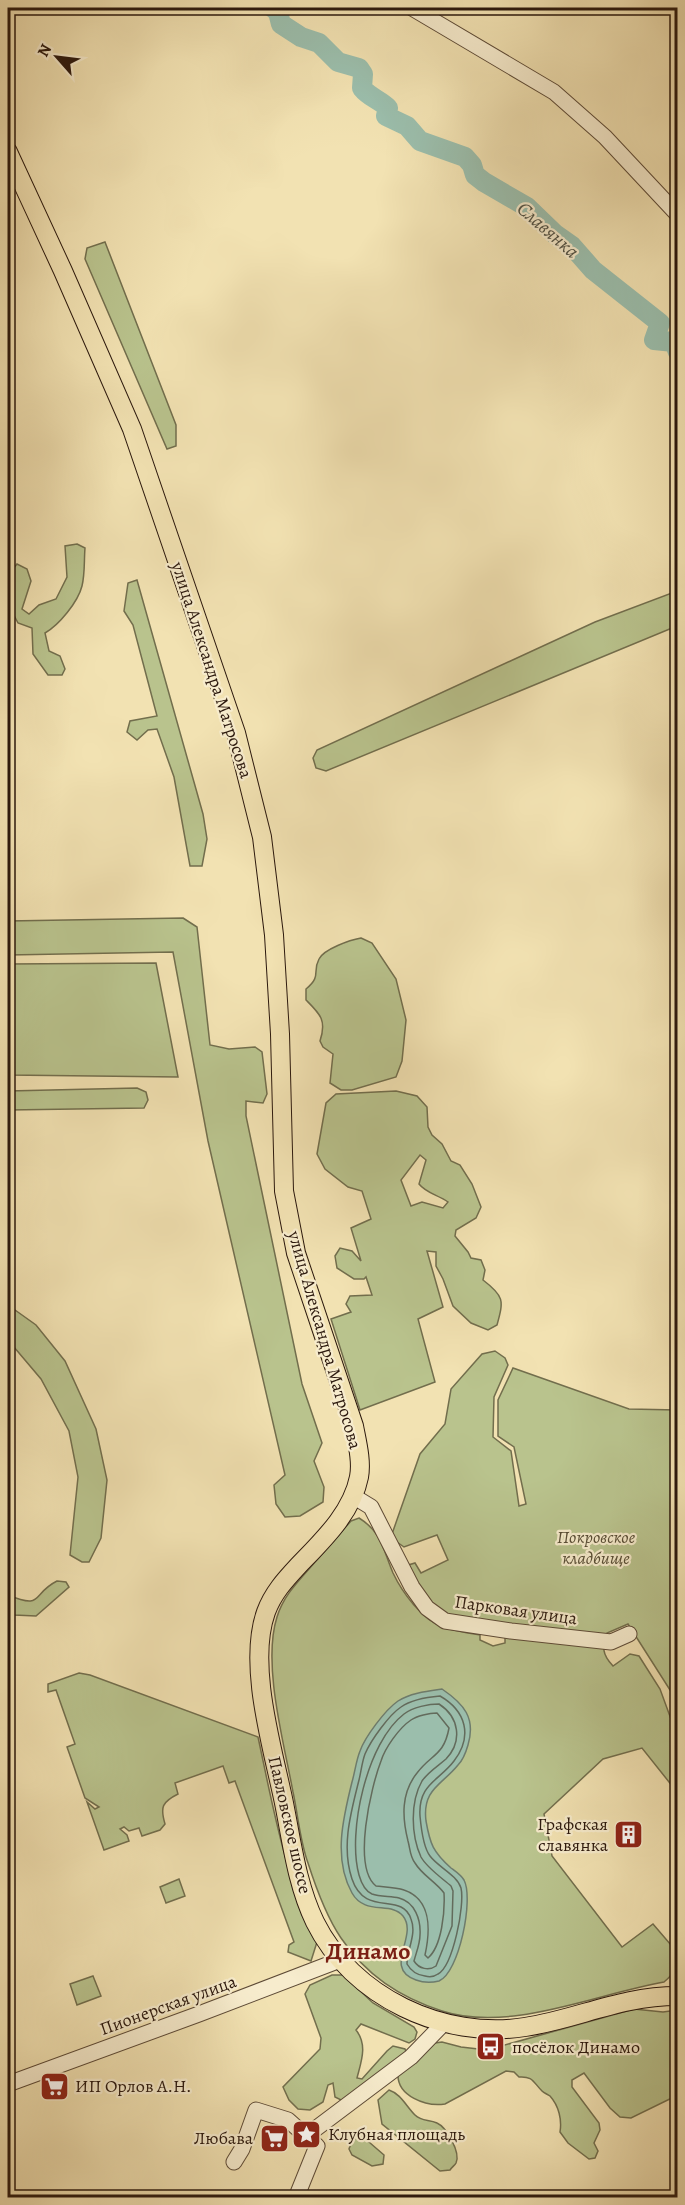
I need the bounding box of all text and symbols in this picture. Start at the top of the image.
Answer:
north arrow [27,27,87,87]
text: N [32,40,57,61]
water label: Славянка [511,195,585,265]
street label: улица Александра Матросова [165,558,259,782]
street label: улица Александра Матросова [282,1227,368,1453]
park label: Покровское кладбище [557,1525,636,1570]
street label: Парковая улица [453,1590,579,1631]
street label: Павловское шоссе [262,1754,318,1896]
place label: Графская славянка [537,1812,609,1857]
building icon: Графская славянка [613,1818,645,1850]
district label: Динамо [326,1935,410,1967]
street label: Пионерская улица [96,1969,240,2041]
bus stop icon: посёлок Динамо [475,2031,507,2063]
place label: посёлок Динамо [512,2035,640,2059]
supermarket icon: ИП Орлов А.Н. [38,2070,70,2102]
place label: ИП Орлов А.Н. [75,2074,192,2098]
place icon: Клубная площадь [291,2118,323,2150]
supermarket icon: Любава [258,2122,290,2154]
place label: Клубная площадь [328,2122,465,2146]
place label: Любава [194,2126,254,2150]

